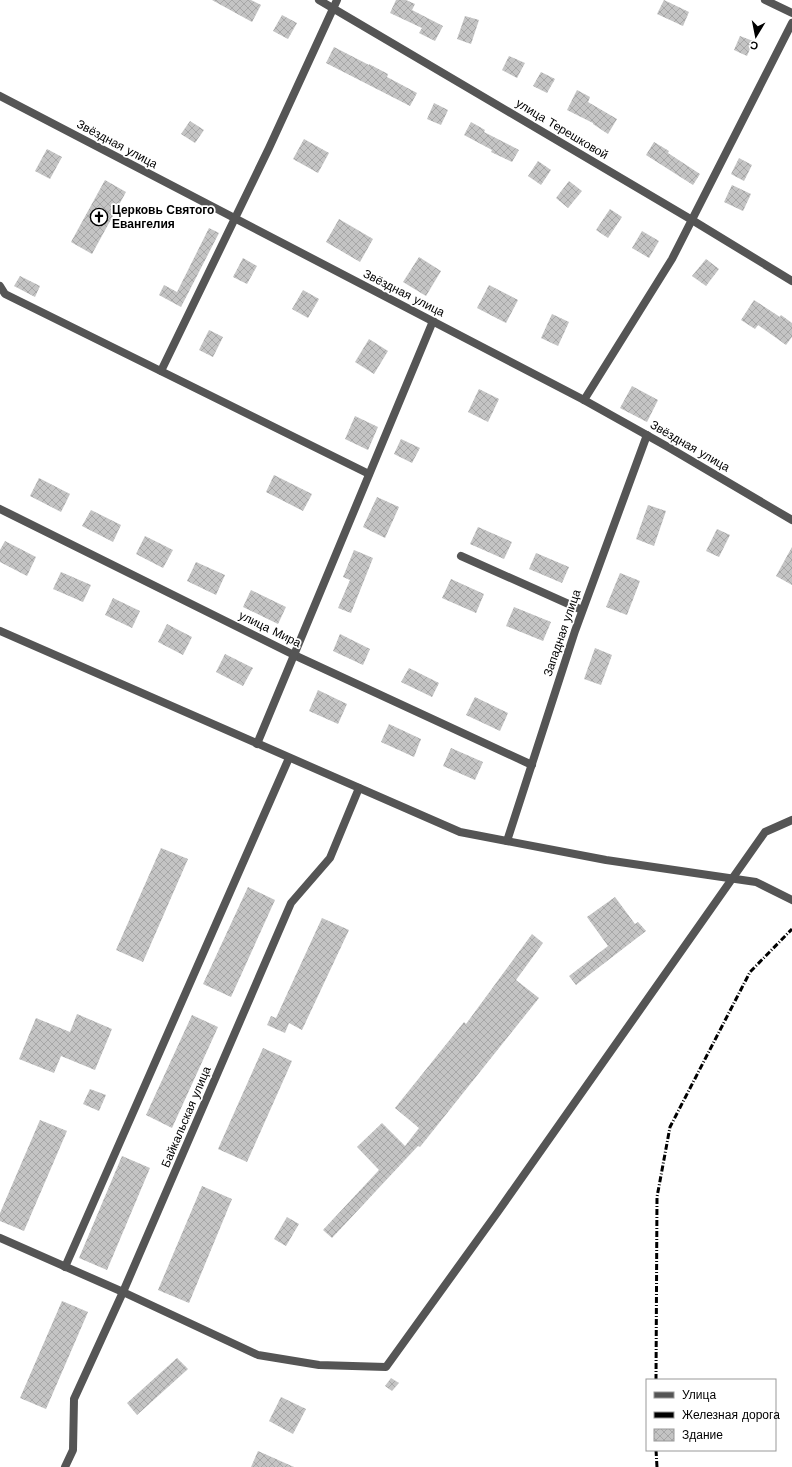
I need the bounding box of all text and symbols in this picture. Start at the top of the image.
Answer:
north arrow [736,16,776,56]
text: С [749,38,759,52]
street label: улица Терешковой [513,96,611,162]
street label: Звёздная улица [74,117,160,171]
place label: Церковь Святого Евангелия [112,203,214,231]
church icon: Церковь Святого Евангелия [89,207,109,227]
street label: Звёздная улица [361,266,447,320]
street label: Звёздная улица [648,418,732,475]
street label: Западная улица [541,587,584,678]
street label: улица Мира [237,608,304,650]
street label: Байкальская улица [158,1064,214,1170]
legend [646,1379,776,1451]
text: Улица [682,1388,716,1402]
text: Железная дорога [682,1408,780,1422]
text: Здание [682,1428,723,1442]

